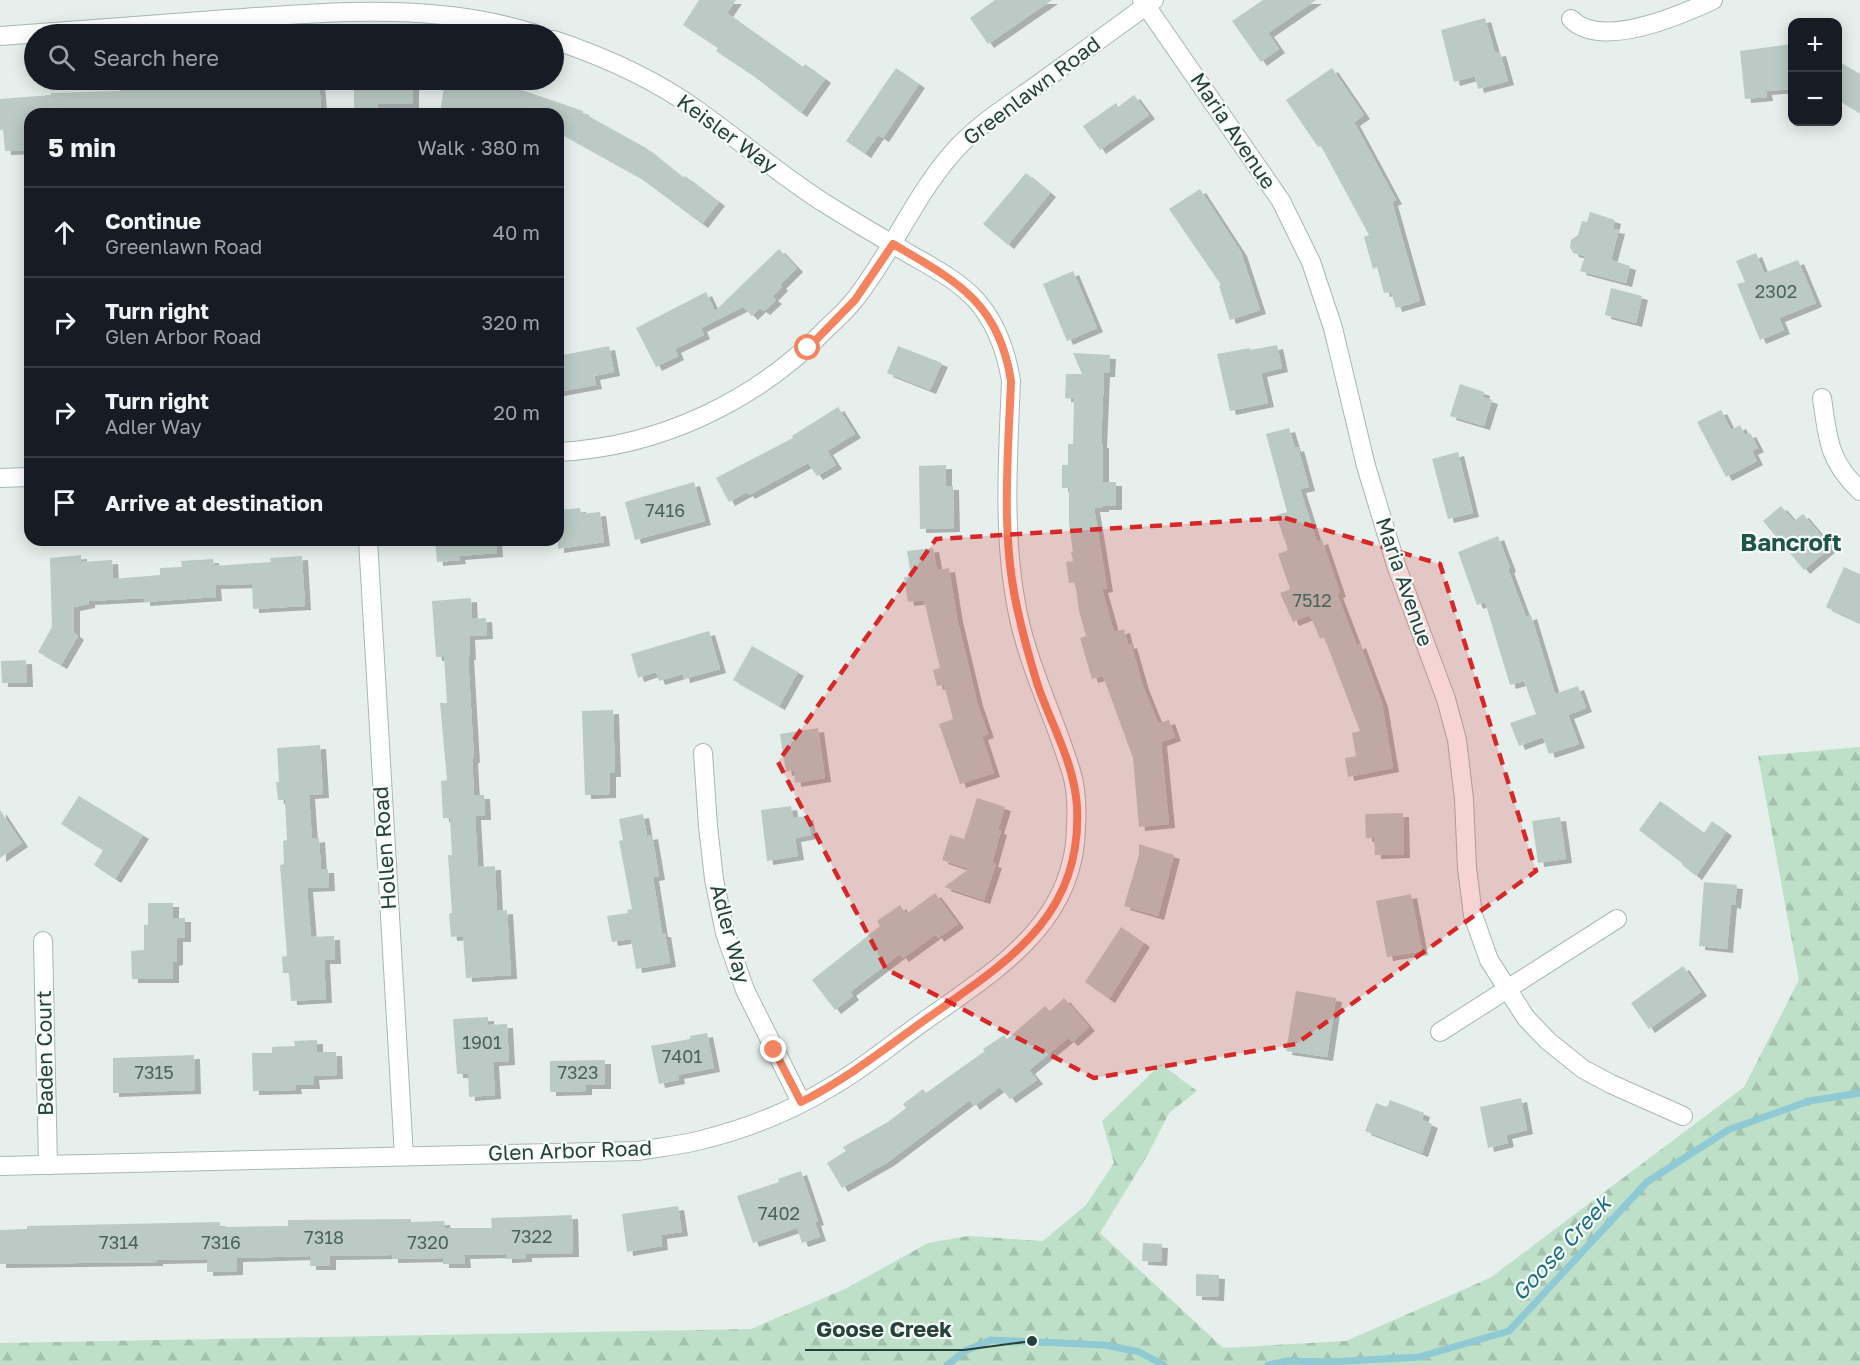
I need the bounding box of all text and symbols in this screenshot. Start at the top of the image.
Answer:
map controls [1788,18,1842,126]
button: + [1788,18,1842,72]
search box [24,24,564,90]
street label: Greenlawn Road [958,30,1105,150]
icon: search [45,41,78,74]
text: Search here [93,44,219,71]
street label: Maria Avenue [1185,67,1282,194]
button: − [1788,72,1842,126]
street label: Keisler Way [672,88,783,178]
text: 5 min [48,132,116,163]
text: Walk · 380 m [418,135,540,159]
text: Continue [105,207,201,234]
icon: ahead [48,216,81,249]
text: 40 m [493,220,540,244]
text: Greenlawn Road [105,234,262,258]
house number: 2302 [1755,280,1797,302]
text: Turn right [105,297,209,324]
icon: right [48,306,81,339]
text: 320 m [482,310,540,334]
text: Glen Arbor Road [105,324,262,348]
route start [794,334,820,360]
text: Turn right [105,387,209,414]
icon: right [48,396,81,429]
text: 20 m [493,400,540,424]
text: Adler Way [105,414,202,438]
icon: arrive [48,486,81,519]
text: Arrive at destination [105,489,323,516]
house number: 7416 [645,499,685,521]
street label: Maria Avenue [1371,514,1439,650]
district label: Bancroft [1740,527,1842,556]
house number: 7512 [1292,589,1332,611]
street label: Hollen Road [367,786,401,911]
street label: Adler Way [705,881,757,986]
street label: Baden Court [30,990,58,1116]
house number: 1901 [462,1031,502,1053]
route end [760,1036,786,1062]
house number: 7401 [662,1045,702,1067]
house number: 7315 [134,1061,174,1083]
house number: 7323 [557,1061,599,1083]
street label: Glen Arbor Road [487,1134,653,1166]
water label: Goose Creek [1505,1188,1618,1306]
house number: 7402 [758,1202,800,1224]
house number: 7322 [512,1225,552,1247]
house number: 7318 [304,1226,344,1248]
house number: 7314 [99,1231,139,1253]
house number: 7316 [201,1231,241,1253]
house number: 7320 [407,1231,449,1253]
callout: Goose Creek [805,1310,964,1350]
text: Goose Creek [816,1315,952,1342]

